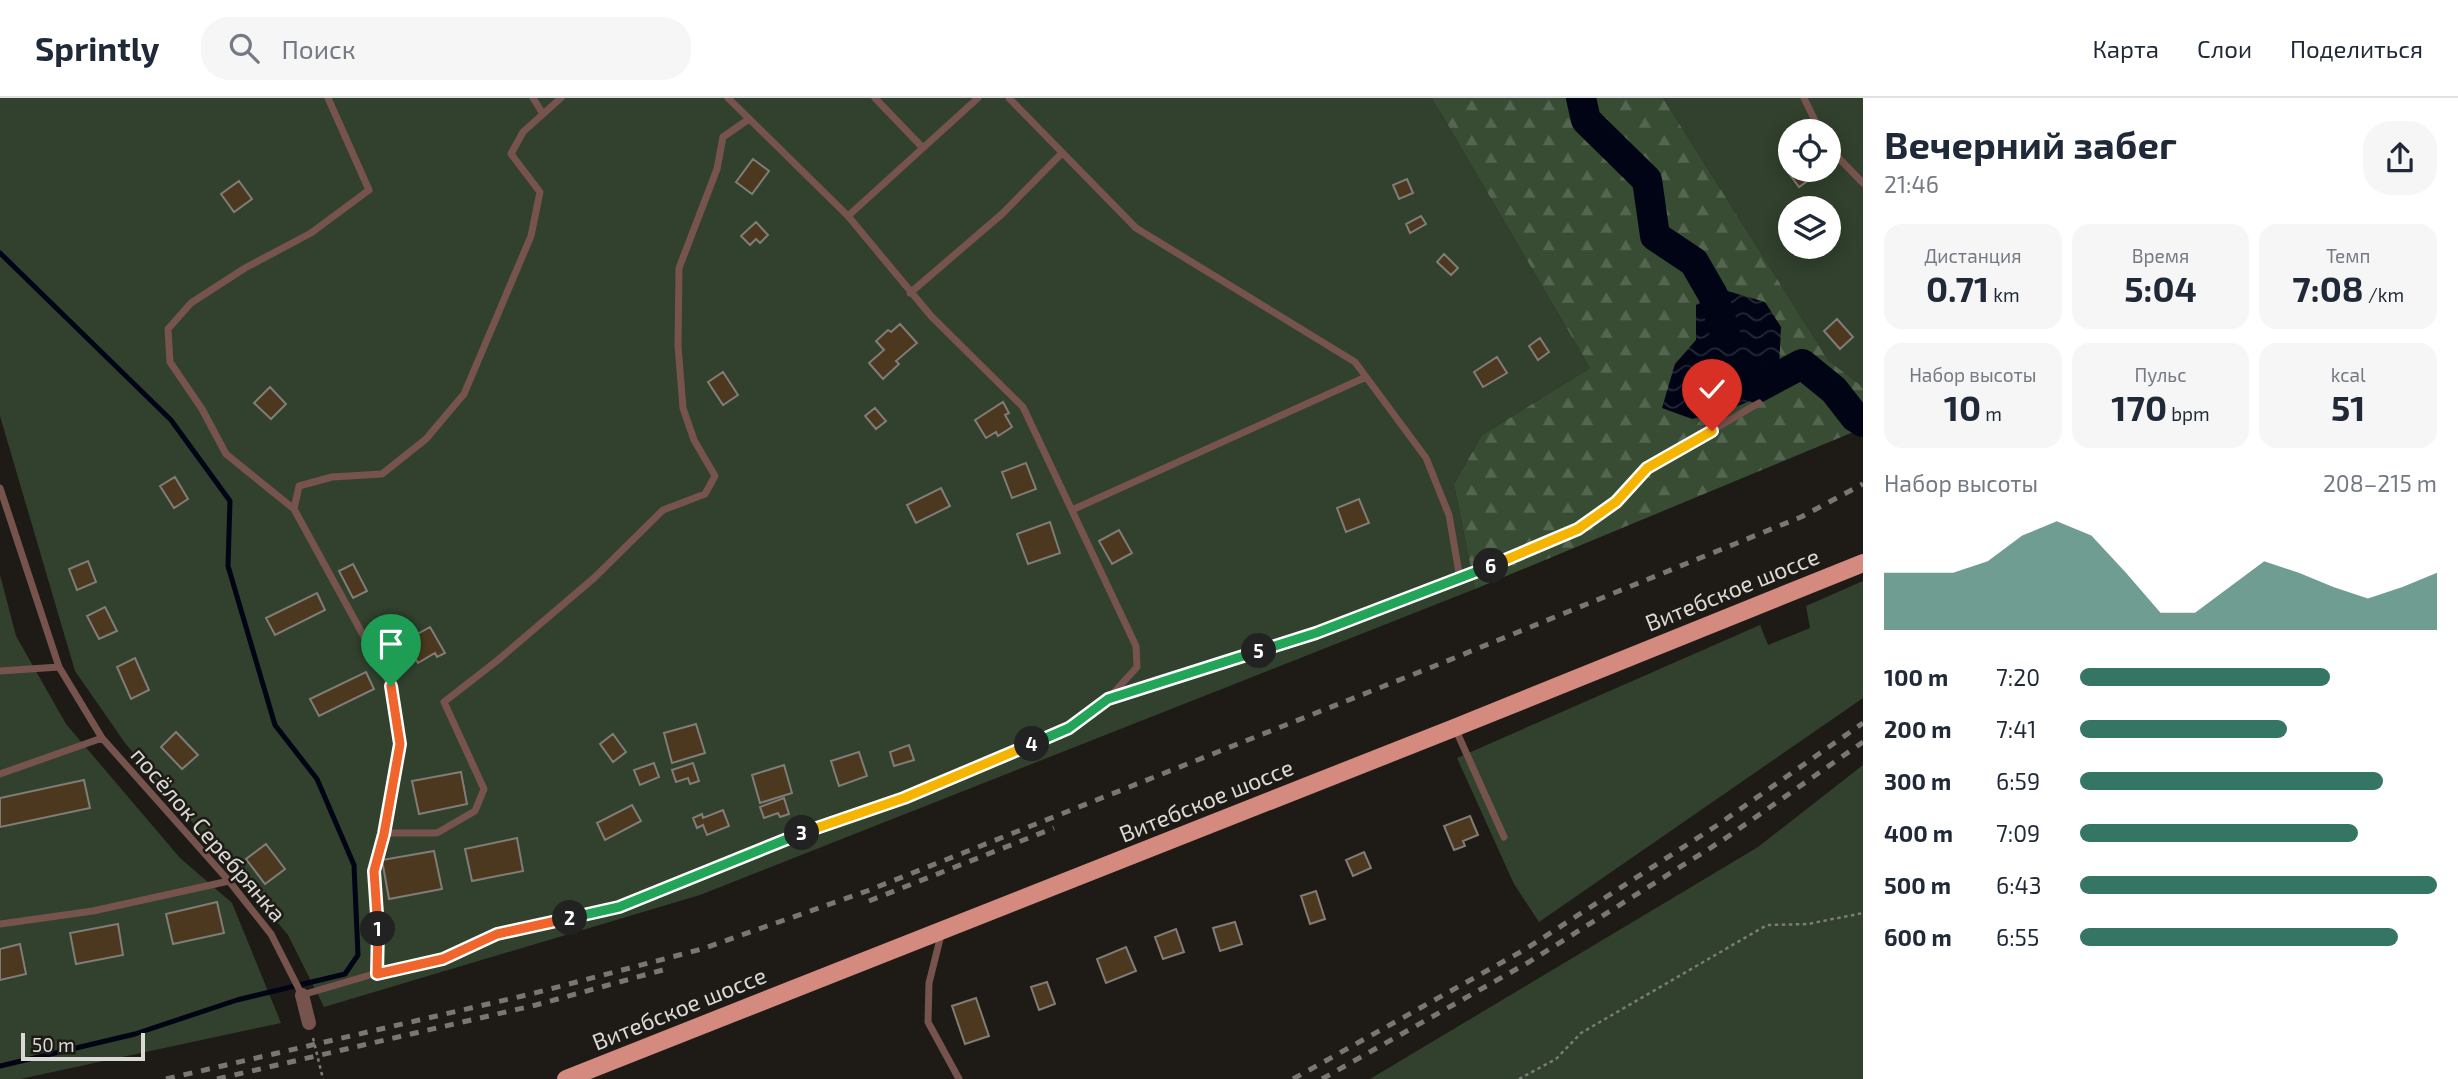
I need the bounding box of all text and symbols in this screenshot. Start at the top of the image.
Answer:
search box [201,17,691,80]
text: Sprintly [35,28,159,68]
icon: search [225,29,263,67]
text: Поиск [281,33,356,64]
text: Карта [2092,34,2159,63]
text: Слои [2197,34,2252,63]
text: Поделиться [2290,34,2423,63]
map controls [1778,119,1841,259]
button: locate [1778,119,1841,182]
text: Вечерний забег [1884,121,2177,167]
button: share [2363,121,2437,195]
text: 21:46 [1884,170,1939,198]
button: layers [1778,196,1841,259]
text: Дистанция [1924,244,2021,267]
text: Время [2132,244,2189,267]
text: Темп [2326,244,2370,267]
text: 0.71 [1926,267,1989,309]
text: 5:04 [2124,267,2197,309]
text: 7:08 [2292,267,2364,309]
text: km [1989,283,2020,306]
text: /km [2364,283,2404,306]
pin [1682,359,1742,431]
text: Набор высоты [1909,363,2037,386]
text: Пульс [2134,363,2187,386]
text: kcal [2331,363,2366,386]
icon: check [1693,370,1731,408]
text: 10 [1944,386,1981,428]
text: 170 [2111,386,2167,428]
text: 51 [2331,386,2365,428]
text: m [1981,402,2002,425]
text: bpm [2167,402,2210,425]
text: Набор высоты [1884,469,2038,497]
text: 208–215 m [2323,469,2437,497]
street label: Витебское шоссе [1641,541,1823,637]
pin: 6 [1474,548,1508,584]
text: 6 [1485,554,1496,577]
pin [361,614,421,686]
icon: arrive [372,625,410,663]
pin: 5 [1242,634,1276,668]
text: 5 [1253,639,1264,662]
text: 100 m [1884,663,1948,691]
text: 7:20 [1996,663,2040,691]
text: 200 m [1884,715,1952,743]
text: 7:41 [1996,715,2037,743]
pin: 4 [1014,726,1050,762]
text: 4 [1025,732,1038,755]
street label: посёлок Серебрянка [126,741,292,927]
street label: Витебское шоссе [1115,752,1297,848]
text: 300 m [1884,767,1951,795]
text: 6:59 [1996,767,2040,795]
pin: 3 [784,816,820,850]
text: 400 m [1884,819,1953,847]
text: 7:09 [1996,819,2040,847]
text: 3 [796,821,807,844]
text: 500 m [1884,871,1951,899]
text: 6:43 [1996,871,2042,899]
pin: 2 [552,900,588,936]
text: 2 [564,906,575,929]
pin: 1 [360,912,396,946]
text: 1 [373,917,382,940]
text: 600 m [1884,923,1952,951]
text: 6:55 [1996,923,2039,951]
street label: Витебское шоссе [588,960,770,1056]
scale bar [21,1030,145,1062]
text: 50 m [32,1033,75,1056]

